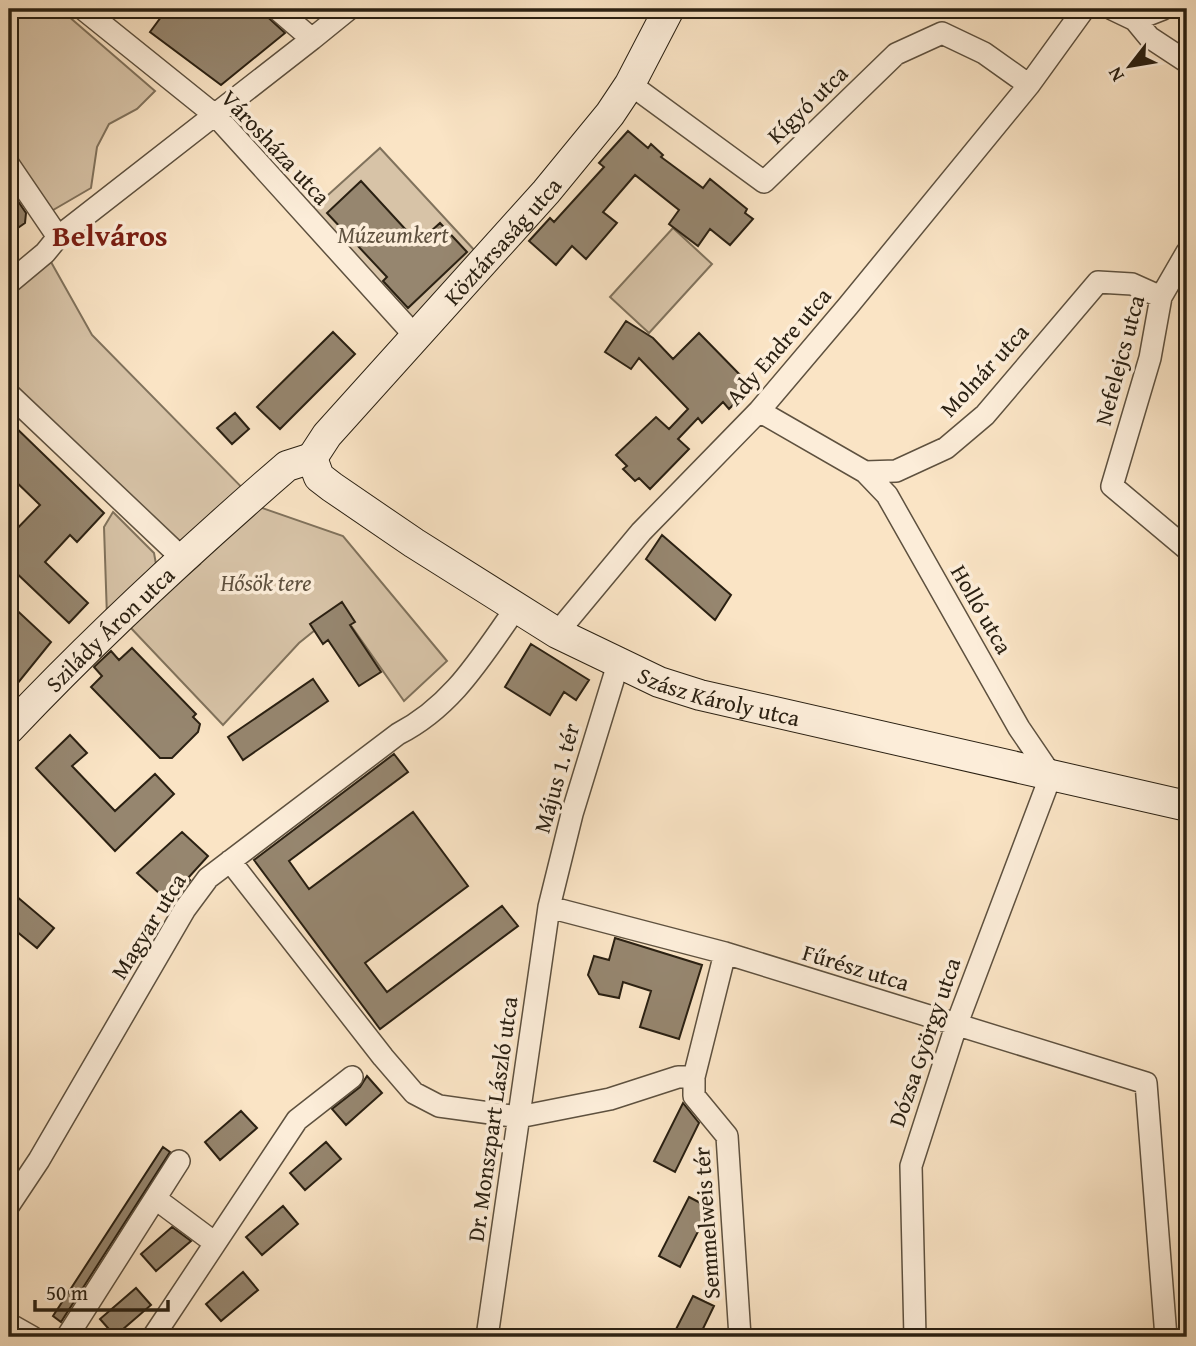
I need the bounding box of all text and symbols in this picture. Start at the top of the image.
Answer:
north arrow [1094,32,1164,102]
street label: Kígyó utca [759,57,855,151]
text: N [1100,62,1131,87]
street label: Városháza utca [214,82,338,212]
street label: Köztársaság utca [436,169,569,312]
district label: Belváros [52,213,168,257]
park label: Múzeumkert [337,218,449,251]
street label: Ady Endre utca [718,280,838,412]
street label: Nefelejcs utca [1086,291,1152,429]
street label: Molnár utca [932,316,1036,424]
street label: Szilády Áron utca [37,558,181,699]
street label: Holló utca [943,558,1021,660]
park label: Hősök tere [219,566,312,599]
street label: Szász Károly utca [633,658,803,734]
street label: Május 1. tér [525,719,588,837]
street label: Magyar utca [102,867,194,985]
street label: Fűrész utca [799,935,913,999]
street label: Dózsa György utca [880,953,968,1131]
street label: Dr. Monszpart László utca [458,994,526,1244]
street label: Semmelweis tér [684,1145,728,1300]
scale bar [35,1269,168,1313]
text: 50 m [46,1277,88,1308]

